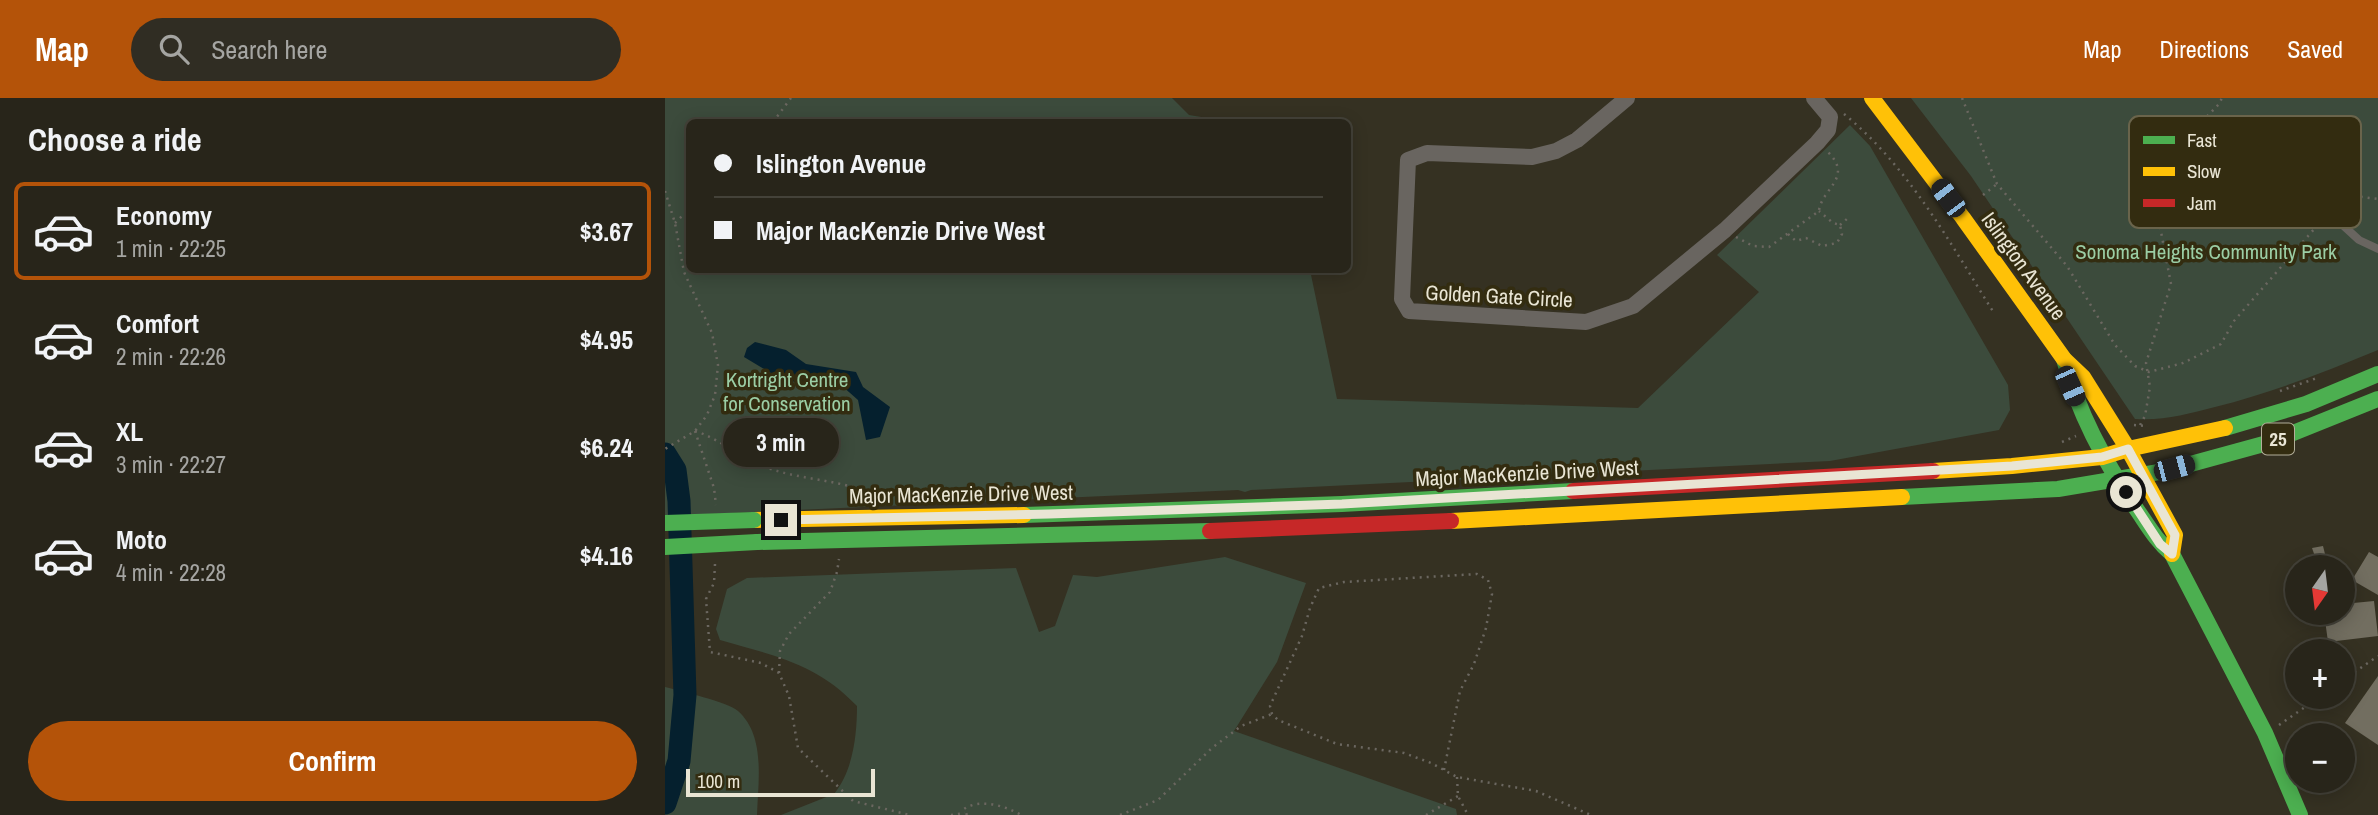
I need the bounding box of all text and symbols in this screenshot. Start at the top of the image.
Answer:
search box [131,18,621,81]
text: Map [35,27,89,71]
icon: search [155,30,193,68]
text: Search here [211,32,327,67]
text: Map [2083,33,2121,65]
text: Directions [2159,33,2249,65]
text: Saved [2287,33,2343,65]
legend [2129,116,2361,228]
text: Choose a ride [28,118,202,161]
text: Fast [2187,127,2217,153]
text: Islington Avenue [756,146,926,181]
text: Slow [2187,158,2222,184]
car [1927,175,1970,221]
text: Jam [2187,190,2216,216]
text: Economy [116,198,212,233]
icon: car [32,200,95,263]
street label: Islington Avenue [1975,206,2073,326]
text: Major MacKenzie Drive West [756,213,1045,248]
text: $3.67 [580,214,633,249]
text: 1 min · 22:25 [116,233,226,264]
park label: Sonoma Heights Community Park [2075,237,2337,266]
street label: Golden Gate Circle [1425,278,1573,314]
text: Comfort [116,306,199,341]
icon: car [32,308,95,371]
text: $4.95 [580,322,633,357]
text: 2 min · 22:26 [116,341,226,372]
car [2052,363,2089,409]
park label: Kortright Centre for Conservation [723,365,851,418]
text: XL [116,414,143,449]
icon: car [32,416,95,479]
callout: 3 min [723,418,839,468]
road number: 25 [2262,424,2294,454]
text: 3 min [756,427,806,458]
text: $6.24 [580,430,633,465]
text: 3 min · 22:27 [116,449,226,480]
car [2151,452,2198,484]
street label: Major MacKenzie Drive West [1415,453,1640,493]
route start [2110,476,2142,508]
street label: Major MacKenzie Drive West [849,478,1073,510]
route end [765,504,797,536]
text: Moto [116,522,167,557]
icon: car [32,524,95,587]
text: $4.16 [580,538,633,573]
north arrow [2285,555,2355,625]
map controls [2285,555,2355,793]
text: 4 min · 22:28 [116,557,226,588]
button: + [2285,639,2355,709]
button: Confirm [28,721,637,801]
button: − [2285,723,2355,793]
scale bar [686,766,875,798]
text: 100 m [697,768,740,794]

